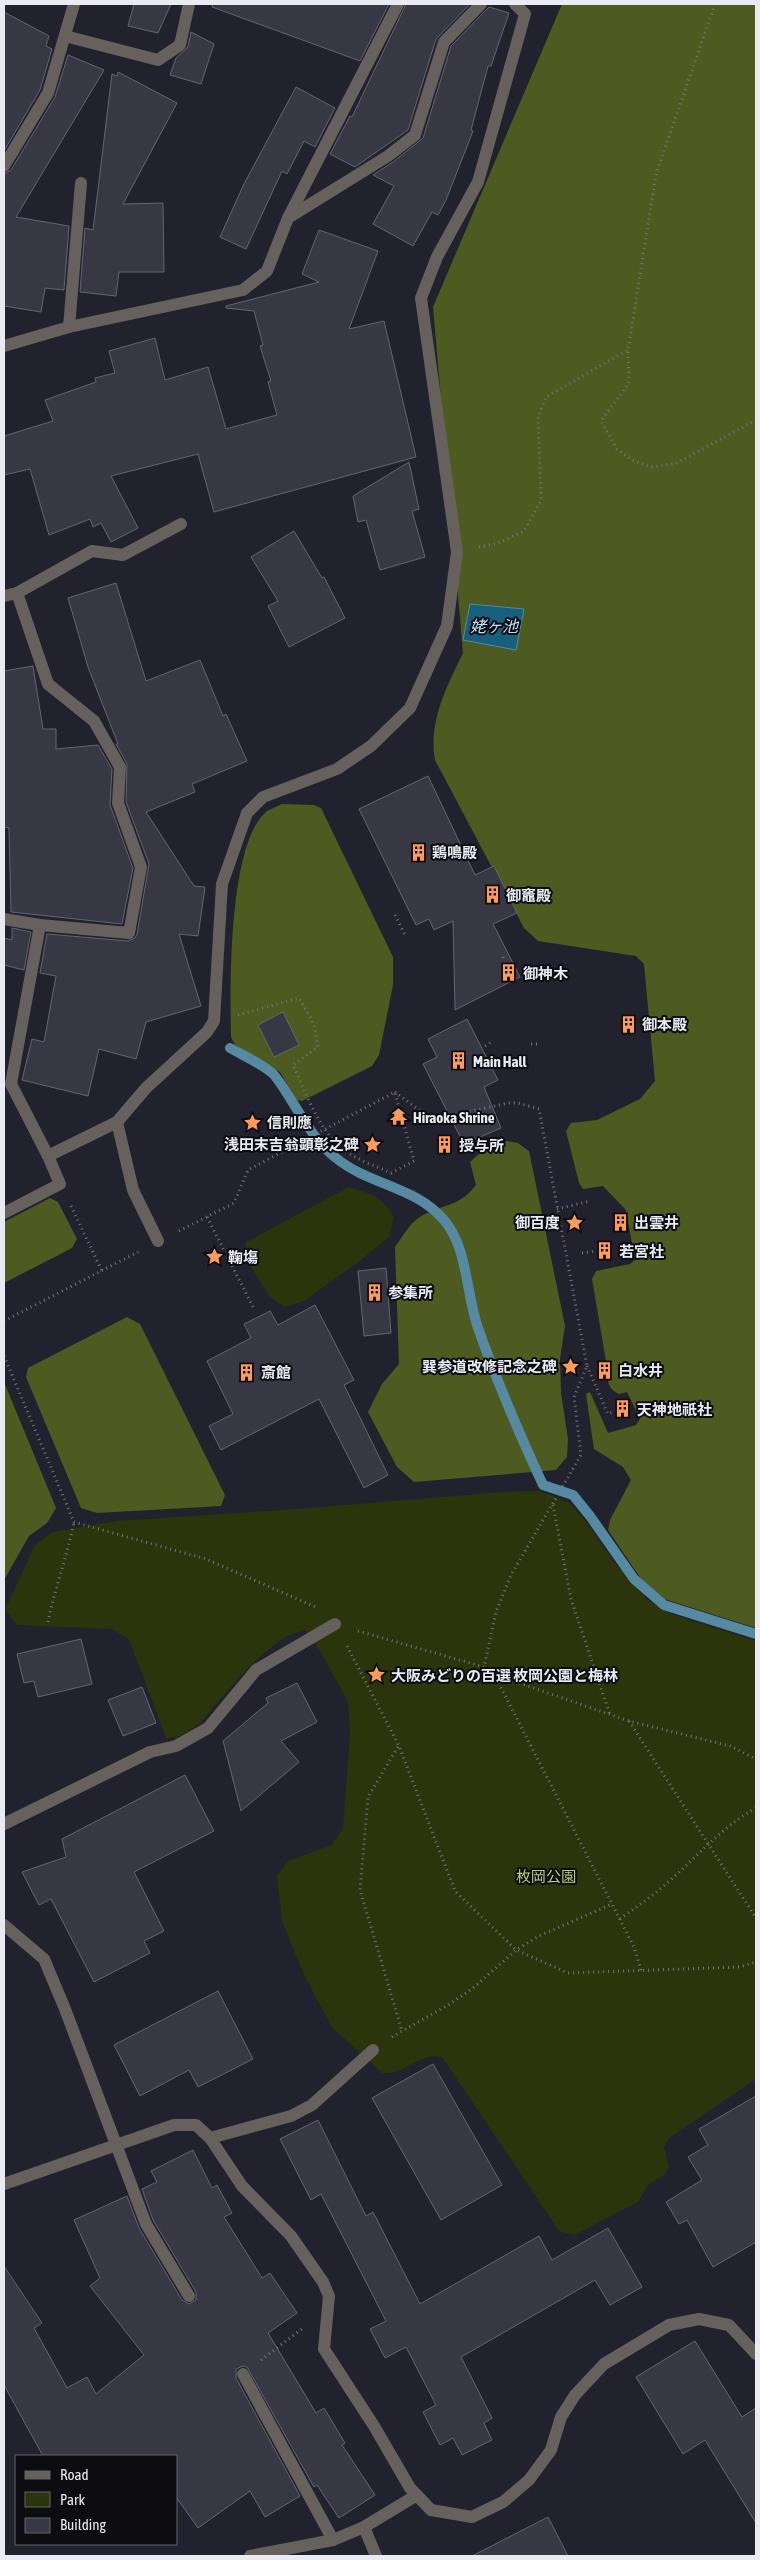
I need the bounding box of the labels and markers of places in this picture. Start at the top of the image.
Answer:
building icon: 鶏鳴殿 [408,842,428,862]
place label: 鶏鳴殿 [432,844,477,861]
building icon: 御竈殿 [482,885,502,905]
place label: 御竈殿 [506,887,551,904]
building icon: 御神木 [499,963,519,983]
place label: 御神木 [523,965,568,982]
building icon: 御本殿 [618,1014,638,1034]
place label: 御本殿 [642,1016,687,1033]
building icon: Main Hall [449,1051,469,1071]
place label: Main Hall [473,1053,527,1070]
temple icon: Hiraoka Shrine [389,1107,409,1127]
place label: Hiraoka Shrine [413,1109,495,1126]
place icon: 信則應 [243,1112,263,1132]
place label: 信則應 [267,1114,312,1131]
place icon: 浅田末吉翁顕彰之碑 [363,1134,383,1154]
building icon: 授与所 [435,1135,455,1155]
place label: 浅田末吉翁顕彰之碑 [224,1136,359,1153]
place label: 授与所 [459,1137,504,1154]
place icon: 御百度 [564,1212,584,1232]
building icon: 出雲井 [610,1212,630,1232]
place label: 御百度 [515,1214,560,1231]
place label: 出雲井 [634,1214,679,1231]
building icon: 若宮社 [595,1241,615,1261]
place label: 若宮社 [619,1243,664,1260]
place icon: 鞠塲 [204,1247,224,1267]
place label: 鞠塲 [228,1249,258,1266]
building icon: 参集所 [364,1282,384,1302]
place label: 参集所 [388,1284,433,1301]
place icon: 巽参道改修記念之碑 [561,1356,581,1376]
place label: 巽参道改修記念之碑 [422,1358,557,1375]
building icon: 白水井 [594,1360,614,1380]
building icon: 斎館 [237,1362,257,1382]
place label: 白水井 [618,1362,663,1379]
place label: 斎館 [261,1364,291,1381]
building icon: 天神地祇社 [613,1399,633,1419]
place label: 天神地祇社 [637,1401,712,1418]
place icon: 大阪みどりの百選 枚岡公園と梅林 [367,1665,387,1685]
place label: 大阪みどりの百選 枚岡公園と梅林 [391,1667,618,1684]

